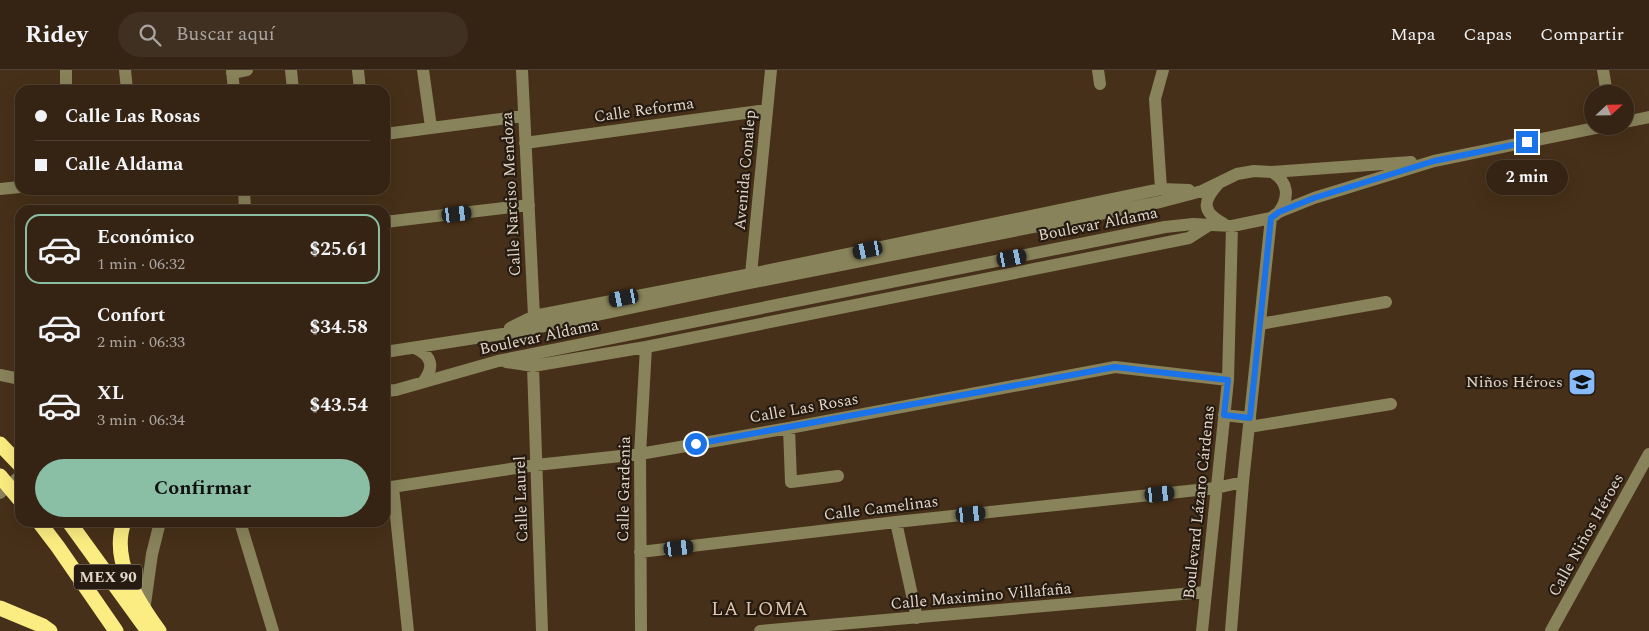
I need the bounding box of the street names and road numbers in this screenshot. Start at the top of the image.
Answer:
street label: Calle Reforma [592,91,696,129]
street label: Avenida Conalep [728,109,762,231]
street label: Calle Narciso Mendoza [495,111,527,277]
street label: Boulevar Aldama [1036,201,1160,247]
street label: Boulevar Aldama [477,313,601,361]
street label: Calle Las Rosas [748,387,860,429]
street label: Boulevard Lázaro Cárdenas [1177,404,1221,600]
street label: Calle Gardenia [611,436,637,542]
street label: Calle Laurel [508,455,534,543]
street label: Calle Niños Héroes [1542,469,1630,601]
street label: Calle Camelinas [822,489,940,527]
road number: MEX 90 [74,564,142,590]
street label: Calle Maximino Villafaña [890,576,1073,616]

